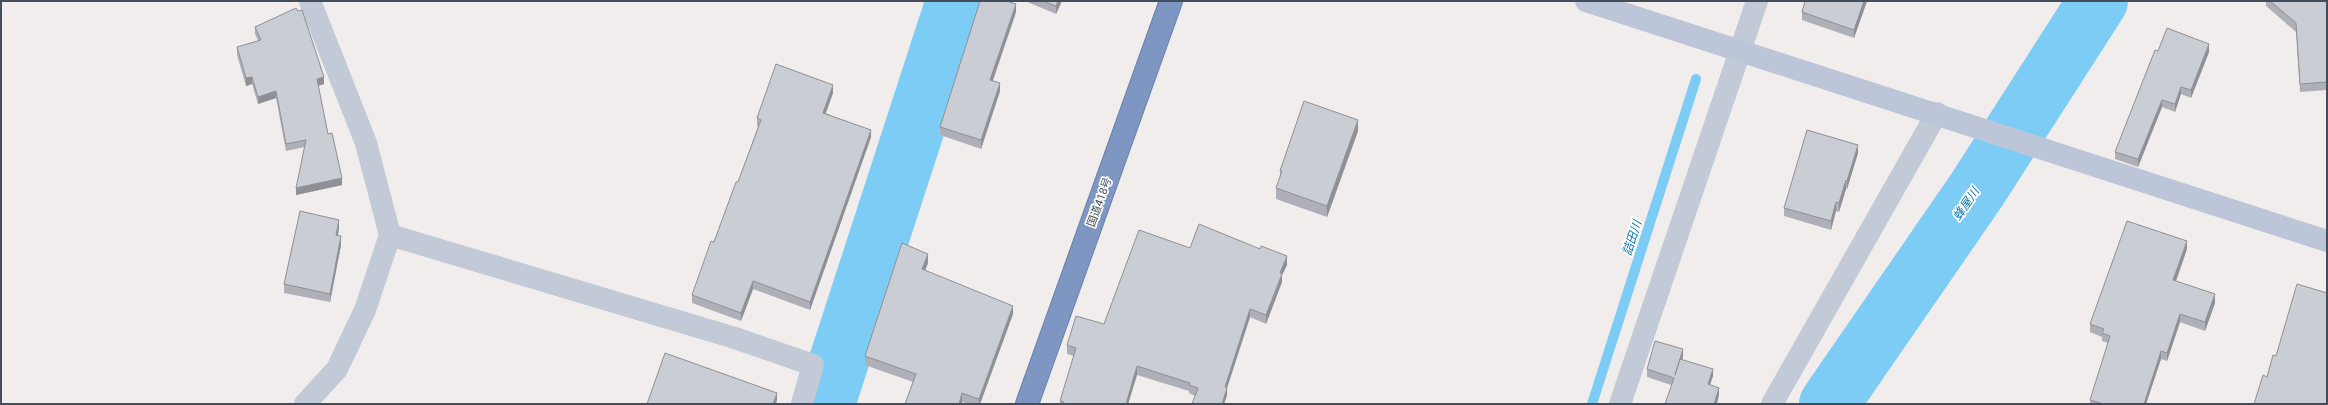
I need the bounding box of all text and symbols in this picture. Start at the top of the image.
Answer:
street label: 国道418号 [1085,176,1114,229]
water label: 蜂屋川 [1950,184,1983,223]
water label: 詰田川 [1620,217,1645,257]

